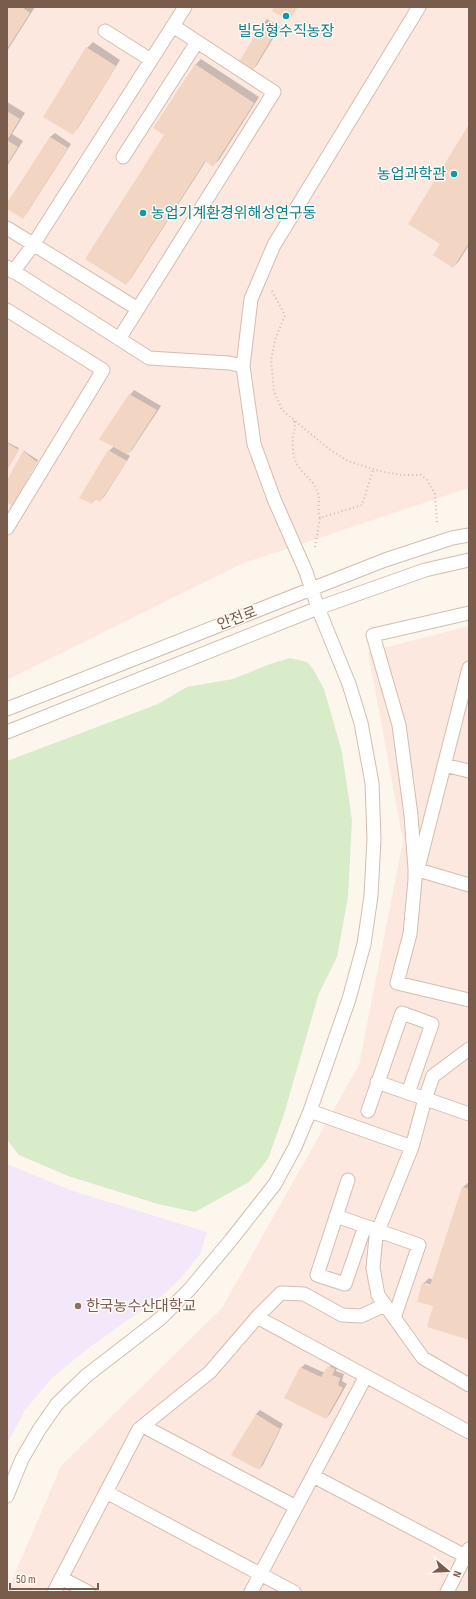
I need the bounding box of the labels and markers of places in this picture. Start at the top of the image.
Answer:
marker: 빌딩형수직농장 [281,11,291,21]
place label: 빌딩형수직농장 [238,22,334,41]
place label: 농업과학관 [377,165,446,184]
marker: 농업과학관 [449,169,459,179]
place label: 농업기계환경위해성연구동 [151,204,317,223]
marker: 농업기계환경위해성연구동 [138,208,148,218]
place label: 한국농수산대학교 [86,1297,196,1316]
marker: 한국농수산대학교 [73,1301,83,1311]

